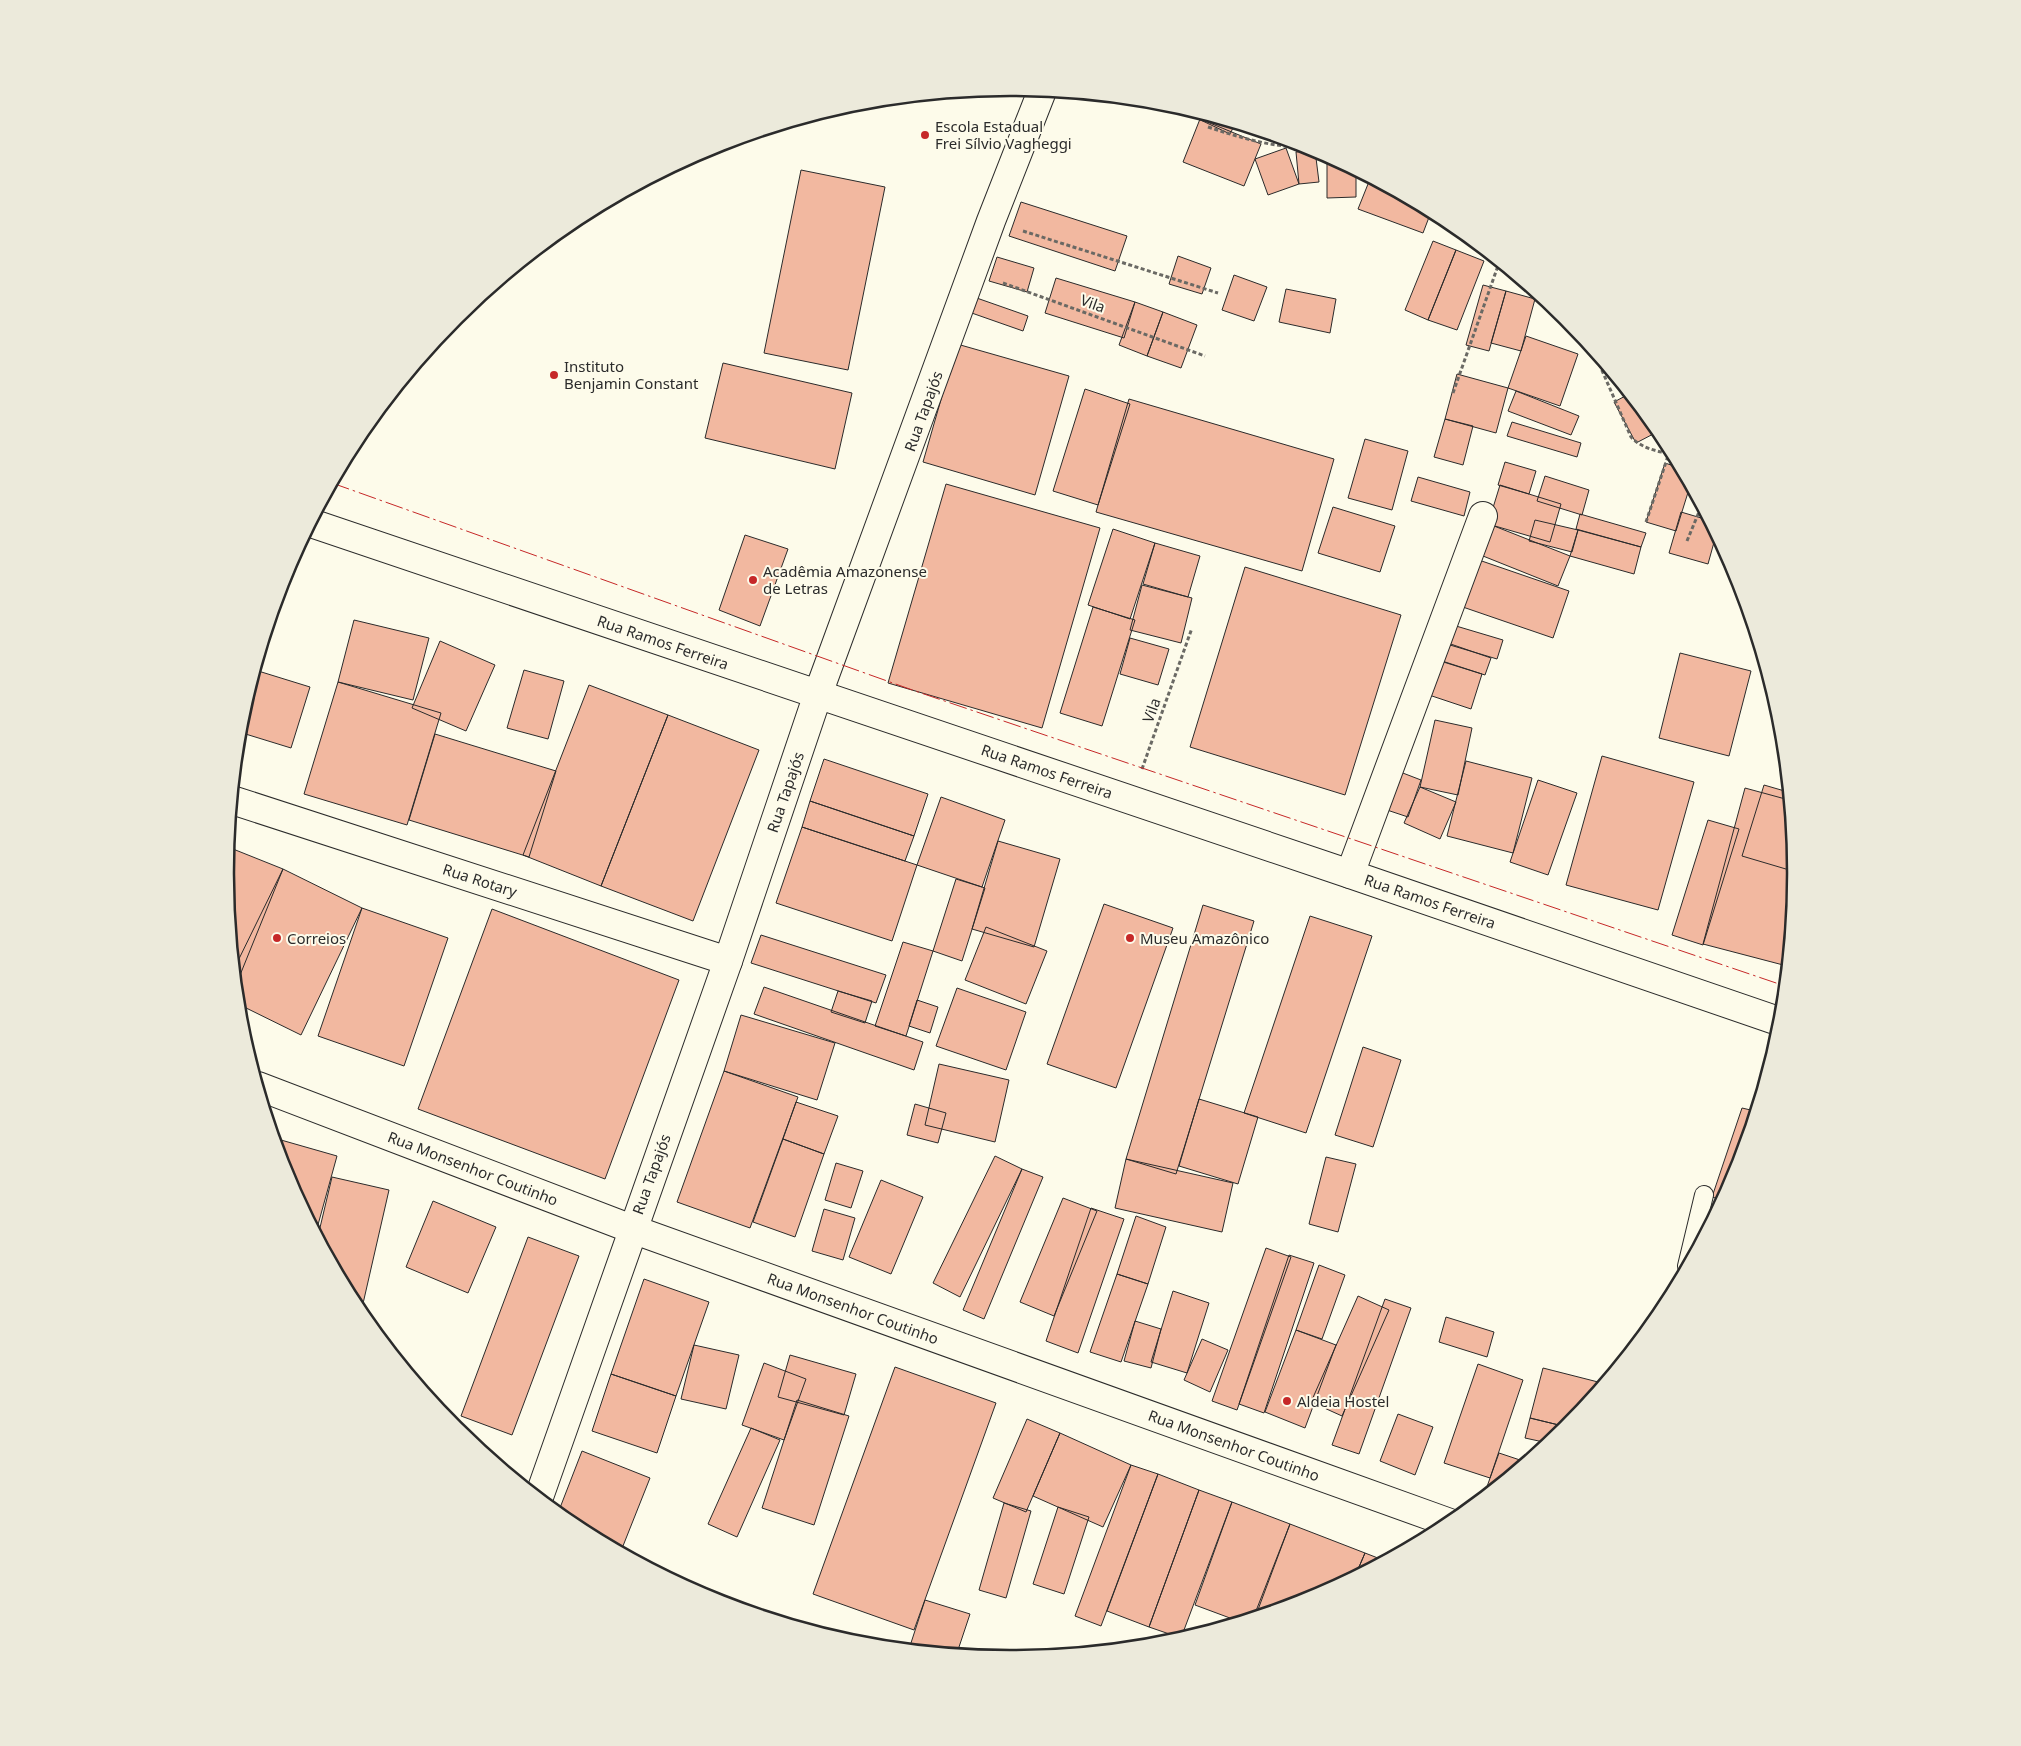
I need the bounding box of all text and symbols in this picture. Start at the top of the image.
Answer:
place label: Escola Estadual Frei Sílvio Vagheggi [935,116,1072,153]
marker: Escola Estadual Frei Sílvio Vagheggi [919,129,931,141]
street label: Vila [1078,289,1108,317]
place label: Instituto Benjamin Constant [564,356,699,393]
street label: Rua Tapajós [899,368,947,454]
marker: Instituto Benjamin Constant [548,369,560,381]
place label: Acadêmia Amazonense de Letras [763,561,927,598]
marker: Acadêmia Amazonense de Letras [747,574,759,586]
street label: Rua Ramos Ferreira [595,610,731,674]
street label: Vila [1137,695,1165,725]
street label: Rua Ramos Ferreira [979,739,1115,803]
street label: Rua Tapajós [762,749,808,835]
street label: Rua Rotary [440,859,520,902]
street label: Rua Ramos Ferreira [1362,869,1498,933]
place label: Correios [287,928,346,948]
place label: Museu Amazônico [1140,928,1269,948]
marker: Correios [271,932,283,944]
marker: Museu Amazônico [1124,932,1136,944]
street label: Rua Monsenhor Coutinho [385,1126,561,1210]
street label: Rua Tapajós [627,1131,675,1217]
street label: Rua Monsenhor Coutinho [765,1268,941,1348]
place label: Aldeia Hostel [1297,1391,1389,1411]
marker: Aldeia Hostel [1281,1395,1293,1407]
street label: Rua Monsenhor Coutinho [1146,1405,1322,1485]

